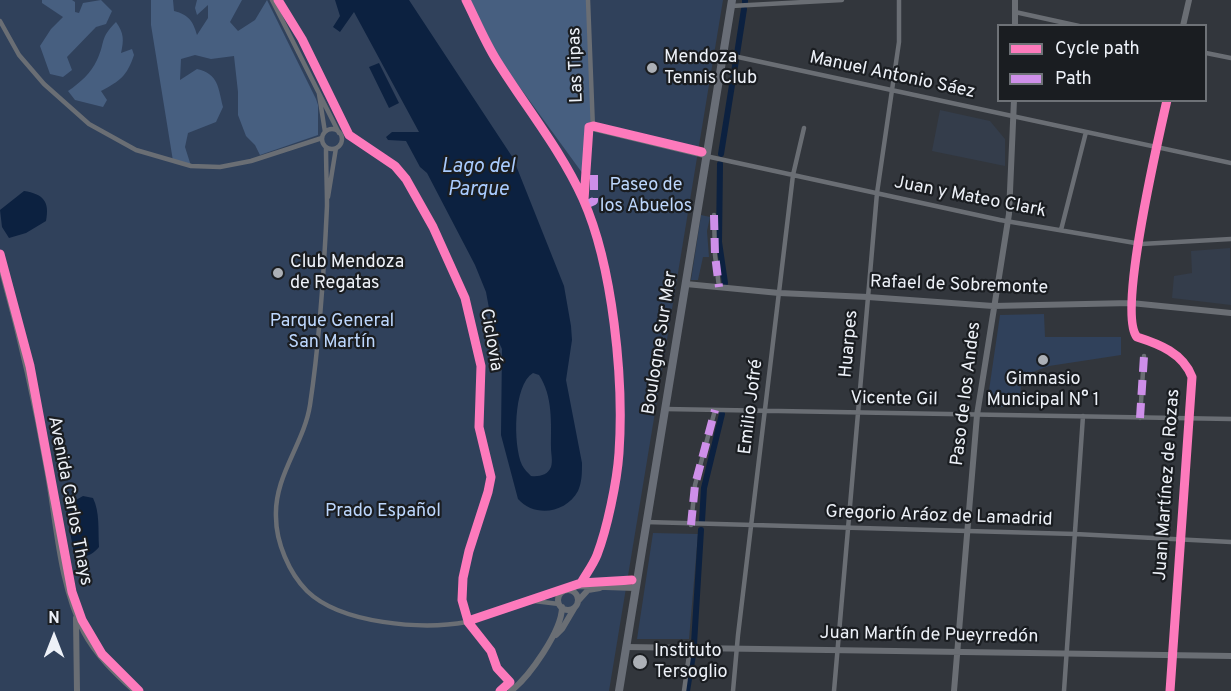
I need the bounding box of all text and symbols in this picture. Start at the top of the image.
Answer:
legend [997,24,1207,102]
street label: Las Tipas [565,27,589,103]
text: Cycle path [1055,38,1140,61]
place label: Mendoza Tennis Club [664,47,757,90]
street label: Manuel Antonio Sáez [807,48,977,104]
marker: Mendoza Tennis Club [645,61,659,75]
text: Path [1055,68,1092,91]
water label: Lago del Parque [441,156,515,203]
street label: Juan y Mateo Clark [892,173,1048,223]
park label: Paseo de los Abuelos [600,175,692,218]
place label: Club Mendoza de Regatas [290,252,404,294]
marker: Club Mendoza de Regatas [271,266,285,280]
street label: Boulogne Sur Mer [639,269,683,417]
street label: Rafael de Sobremonte [870,272,1048,300]
street label: Ciclovía [474,307,506,373]
street label: Huarpes [836,309,864,379]
park label: Parque General San Martín [270,311,394,354]
street label: Paso de los Andes [947,321,987,467]
marker: Gimnasio Municipal N° 1 [1036,353,1050,367]
street label: Emilio Jofré [735,358,769,456]
place label: Gimnasio Municipal N° 1 [987,369,1099,412]
street label: Vicente Gil [850,388,938,412]
street label: Juan Martínez de Rozas [1151,388,1185,582]
street label: Avenida Carlos Thays [42,414,96,588]
park label: Prado Español [325,501,441,523]
street label: Gregorio Aráoz de Lamadrid [825,502,1053,532]
north arrow [24,607,84,667]
text: N [48,609,60,629]
street label: Juan Martín de Pueyrredón [819,623,1039,649]
place label: Instituto Tersoglio [654,641,728,684]
marker: Instituto Tersoglio [631,653,649,671]

